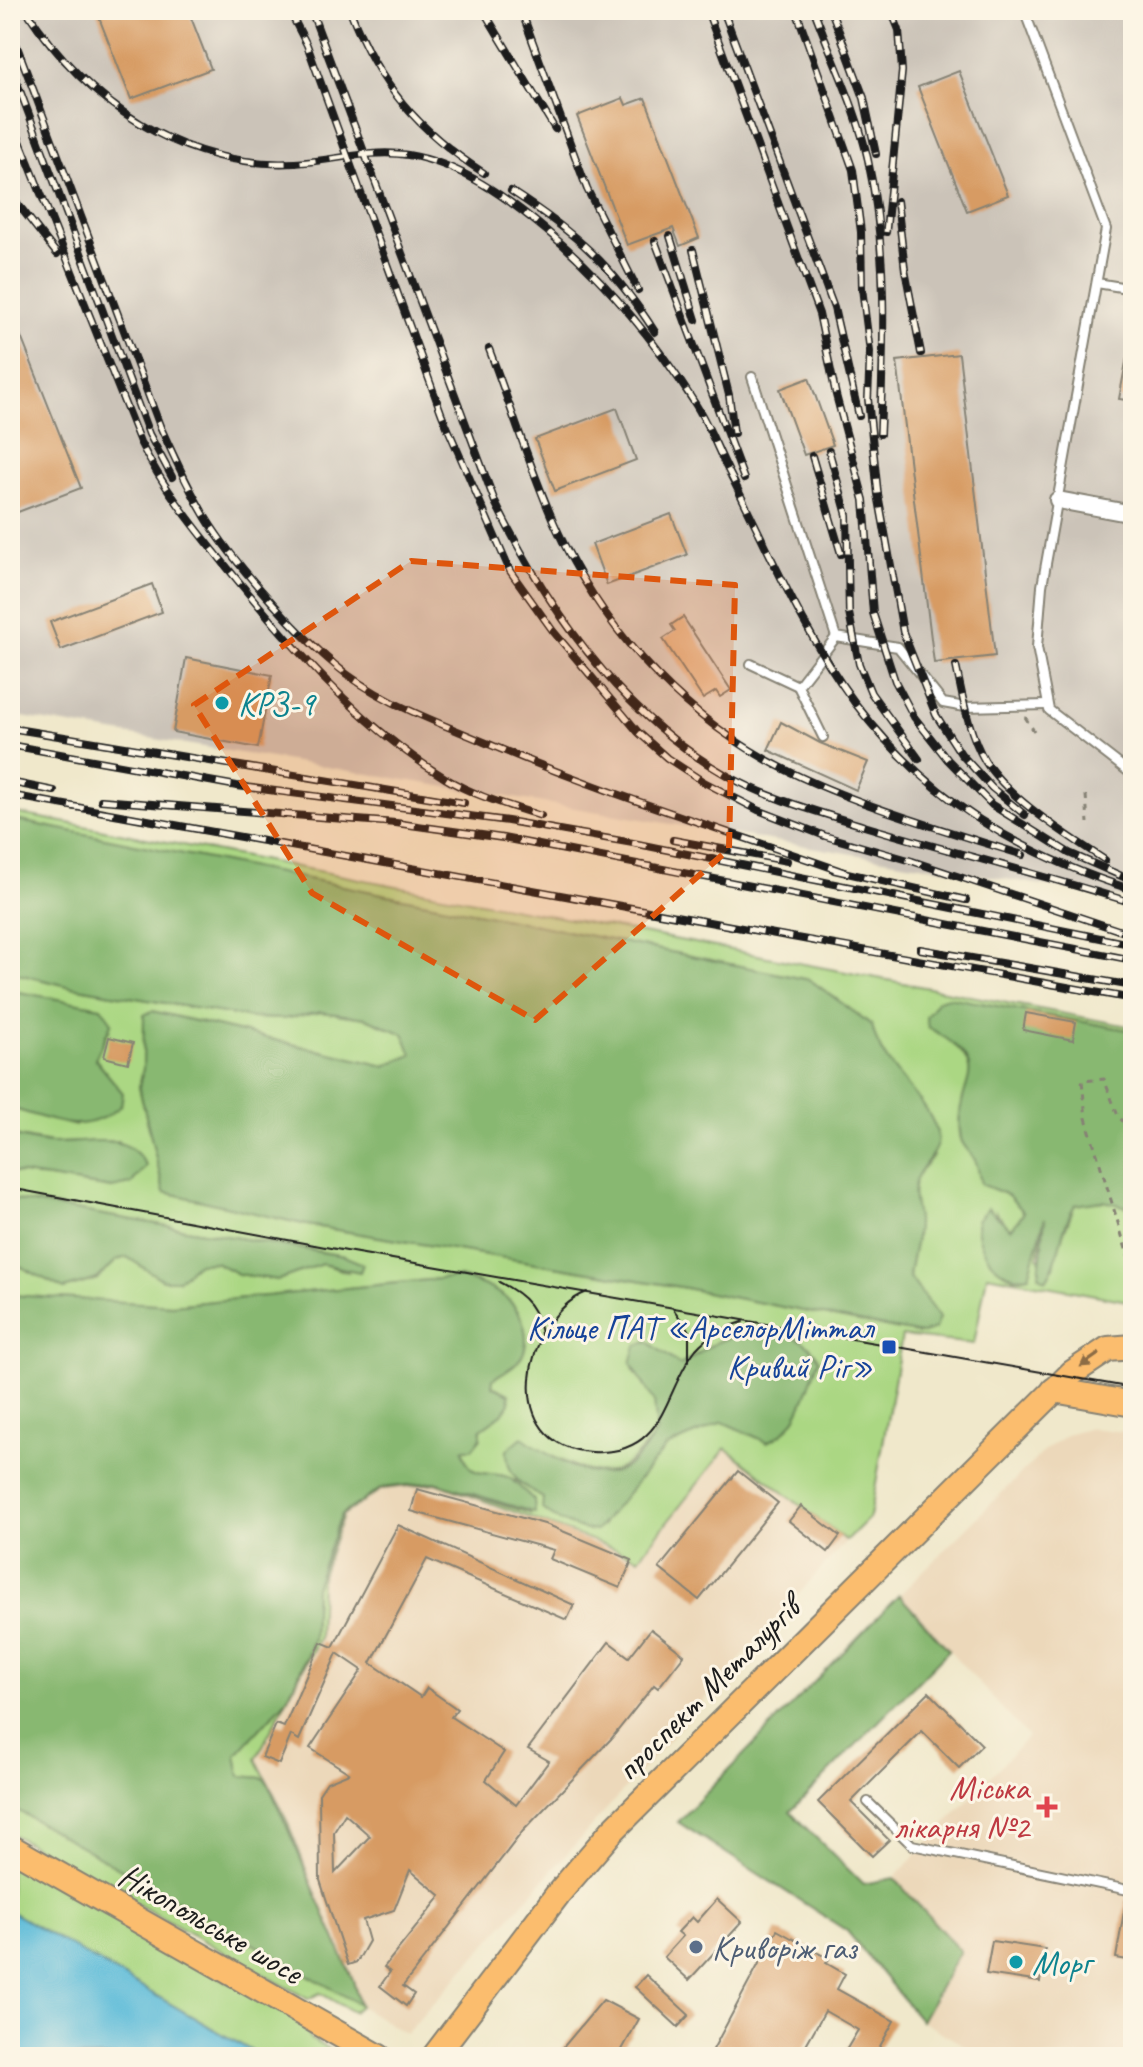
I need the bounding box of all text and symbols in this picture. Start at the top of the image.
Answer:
place label: КРЗ-9 [238,682,317,725]
marker: КРЗ-9 [213,694,231,712]
place label: Кільце ПАТ «АрселорМіттал Кривий Ріг» [527,1306,876,1388]
marker: Кільце ПАТ «АрселорМіттал Кривий Ріг» [880,1338,898,1356]
one-way arrow [1079,1352,1100,1367]
street label: проспект Металургів [606,1581,814,1790]
place label: Міська лікарня №2 [894,1766,1032,1848]
marker: Міська лікарня №2 [1036,1796,1058,1818]
street label: Нікопольське шосе [111,1854,312,1994]
place label: Криворіж газ [712,1926,858,1969]
marker: Криворіж газ [687,1938,705,1956]
place label: Морг [1032,1941,1095,1984]
marker: Морг [1007,1953,1025,1971]

